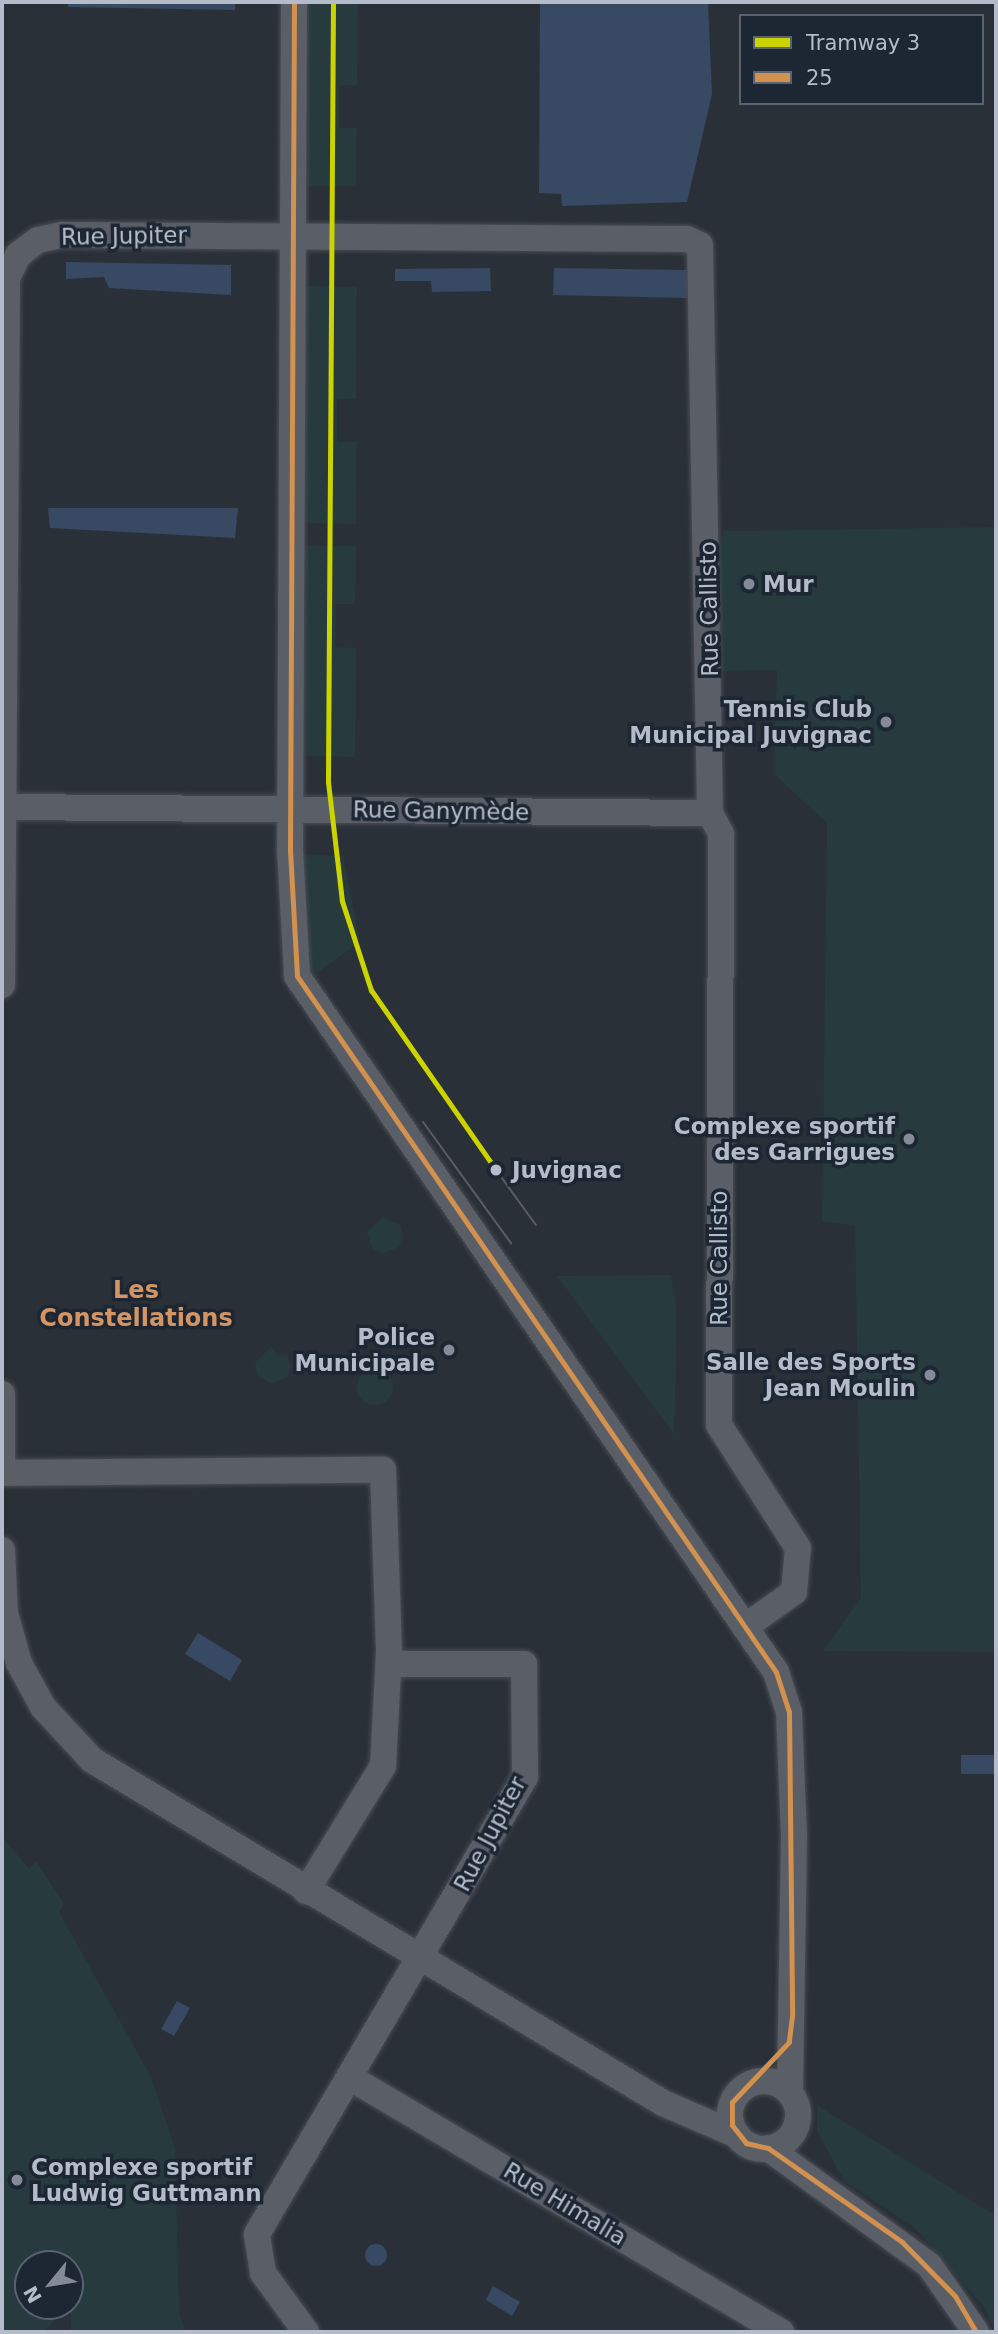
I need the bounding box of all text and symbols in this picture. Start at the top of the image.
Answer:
legend [739,14,984,105]
text: Tramway 3 [806,31,920,55]
text: 25 [806,66,833,90]
street label: Rue Jupiter [61,221,187,251]
street label: Rue Callisto [694,541,724,677]
place label: Mur [763,570,814,598]
marker: Mur [741,576,757,592]
place label: Tennis Club Municipal Juvignac [629,695,872,749]
marker: Tennis Club Municipal Juvignac [878,714,894,730]
street label: Rue Ganymède [353,796,529,826]
place label: Complexe sportif des Garrigues [674,1112,895,1166]
marker: Complexe sportif des Garrigues [901,1131,917,1147]
place label: Juvignac [512,1156,622,1184]
marker: Juvignac [486,1160,506,1180]
street label: Rue Callisto [705,1190,733,1326]
district label: Les Constellations [39,1277,233,1333]
place label: Police Municipale [294,1323,435,1377]
marker: Police Municipale [441,1342,457,1358]
place label: Salle des Sports Jean Moulin [706,1348,916,1402]
marker: Salle des Sports Jean Moulin [922,1367,938,1383]
street label: Rue Jupiter [448,1772,532,1896]
place label: Complexe sportif Ludwig Guttmann [31,2153,262,2207]
street label: Rue Himalia [499,2157,631,2251]
marker: Complexe sportif Ludwig Guttmann [9,2172,25,2188]
north arrow [14,2250,84,2320]
text: N [19,2282,46,2307]

